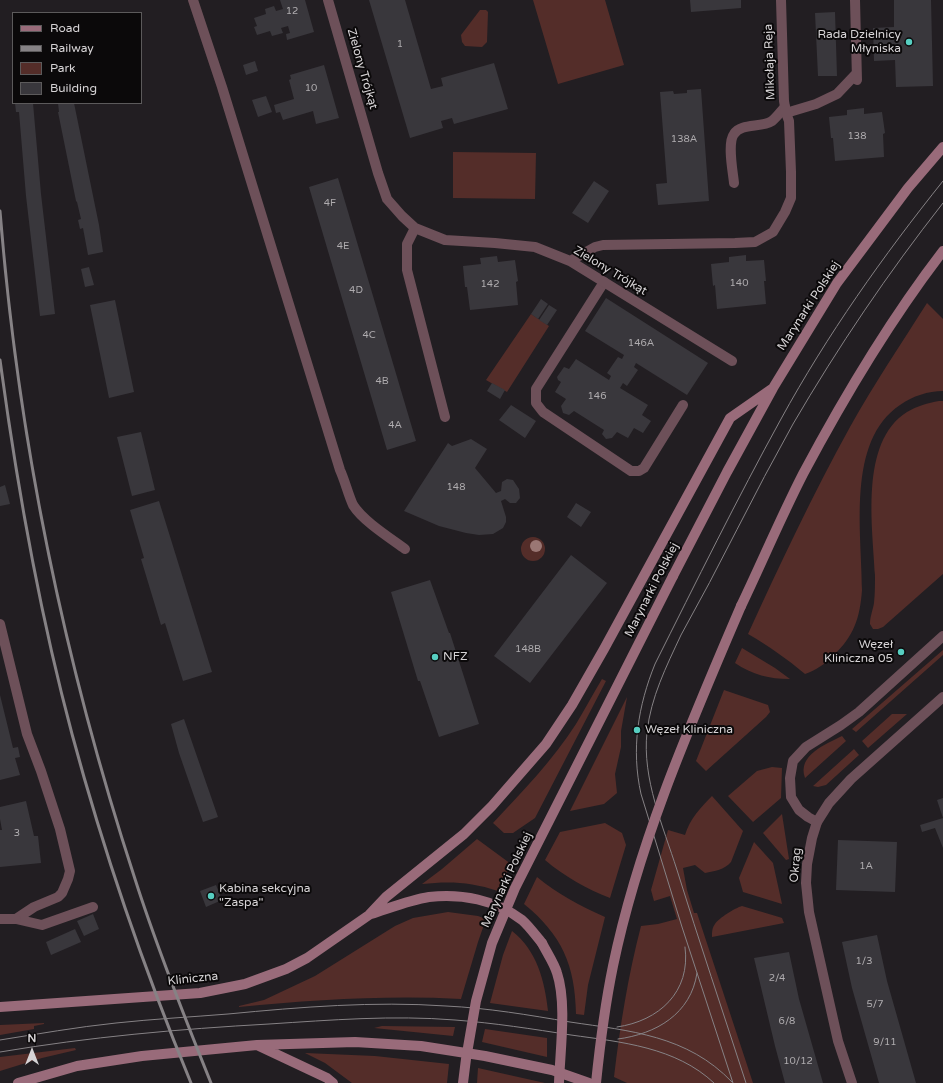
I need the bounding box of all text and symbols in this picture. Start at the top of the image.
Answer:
house number: 12 [286,5,298,17]
legend [12,12,142,104]
text: Road [50,21,80,35]
street label: Mikołaja Reja [761,24,779,100]
street label: Zielony Trójkąt [344,27,380,111]
place label: Rada Dzielnicy Młyniska [817,28,901,56]
marker: Rada Dzielnicy Młyniska [904,37,914,47]
house number: 1 [397,38,403,50]
text: Railway [50,41,94,55]
text: Park [50,61,76,75]
text: Building [50,81,97,95]
house number: 10 [305,82,317,94]
house number: 138 [848,130,866,142]
house number: 138A [671,133,697,145]
house number: 4F [324,197,336,209]
house number: 4E [337,240,349,252]
street label: Zielony Trójkąt [571,243,649,299]
street label: Marynarki Polskiej [775,258,843,354]
house number: 140 [730,277,748,289]
house number: 142 [481,278,499,290]
house number: 4D [349,284,363,296]
house number: 4C [362,329,376,341]
house number: 146A [628,337,654,349]
house number: 4B [375,375,389,387]
house number: 146 [588,390,606,402]
house number: 4A [388,419,402,431]
house number: 148 [447,481,465,493]
street label: Marynarki Polskiej [622,540,682,640]
place label: Węzeł Kliniczna 05 [824,638,893,666]
house number: 148B [515,643,541,655]
marker: Węzeł Kliniczna 05 [896,647,906,657]
place label: NFZ [443,650,468,664]
marker: NFZ [430,652,440,662]
place label: Węzeł Kliniczna [645,723,733,737]
marker: Węzeł Kliniczna [632,725,642,735]
house number: 3 [14,827,20,839]
street label: Marynarki Polskiej [479,830,535,930]
street label: Okrąg [787,847,805,883]
house number: 1A [859,860,873,872]
place label: Kabina sekcyjna "Zaspa" [219,882,310,910]
marker: Kabina sekcyjna "Zaspa" [206,891,216,901]
house number: 1/3 [856,955,872,967]
street label: Kliniczna [167,969,219,989]
house number: 2/4 [769,972,785,984]
house number: 5/7 [866,998,884,1010]
house number: 6/8 [779,1015,795,1027]
north arrow [12,1031,52,1071]
text: N [28,1032,36,1045]
house number: 9/11 [873,1036,897,1048]
house number: 10/12 [783,1055,813,1067]

